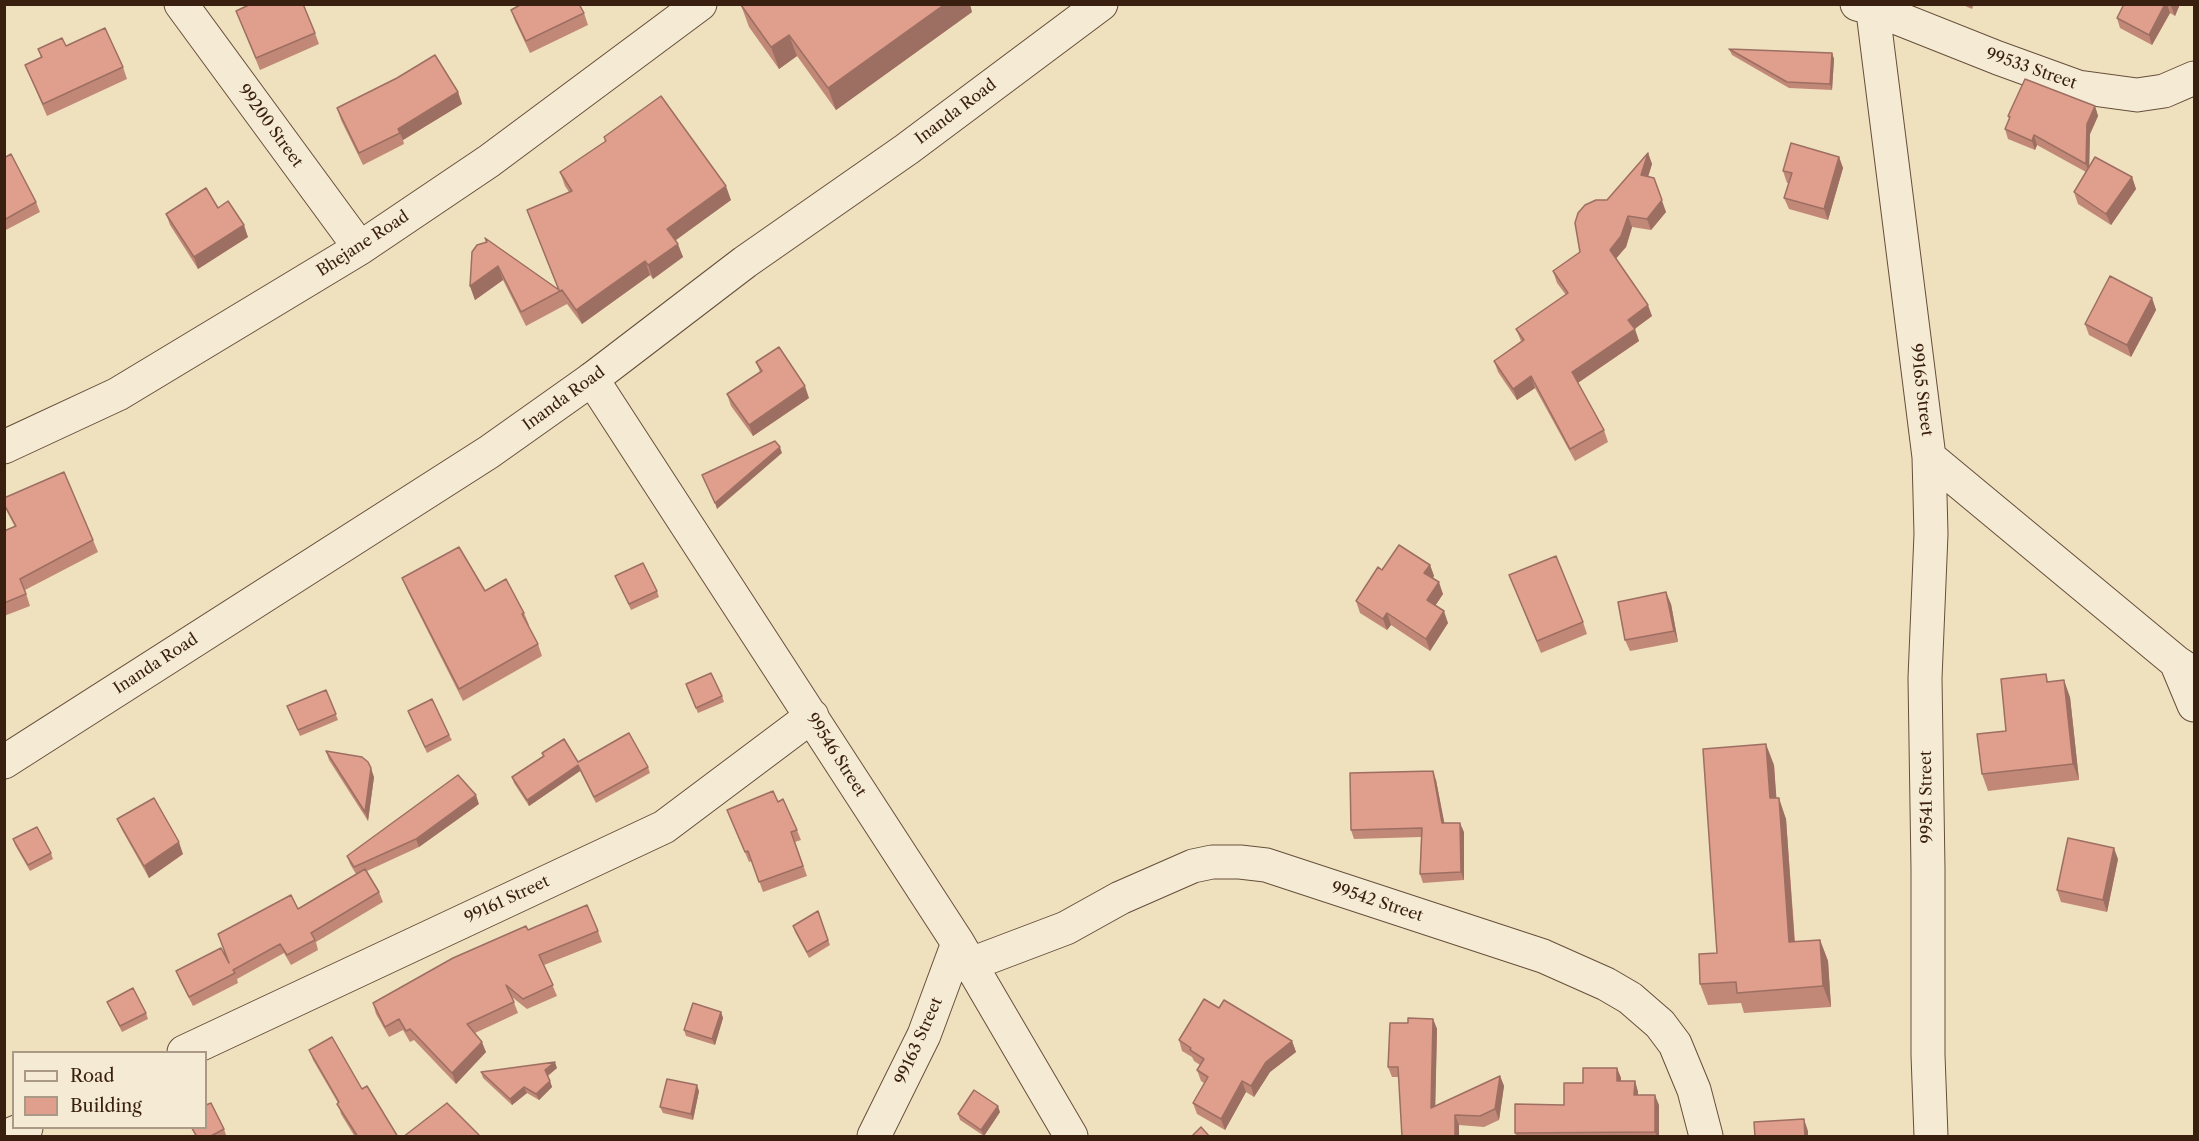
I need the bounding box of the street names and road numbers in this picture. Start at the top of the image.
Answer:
street label: 99533 Street [1983,45,2079,93]
street label: Inanda Road [912,75,1000,149]
street label: 99200 Street [233,81,307,171]
street label: Bhejane Road [313,207,413,281]
street label: 99165 Street [1906,343,1936,437]
street label: Inanda Road [519,363,609,435]
street label: Inanda Road [110,630,202,698]
street label: 99546 Street [802,710,870,800]
street label: 99541 Street [1917,750,1937,844]
street label: 99161 Street [462,872,552,928]
street label: 99542 Street [1329,878,1425,926]
street label: 99163 Street [891,994,947,1088]

